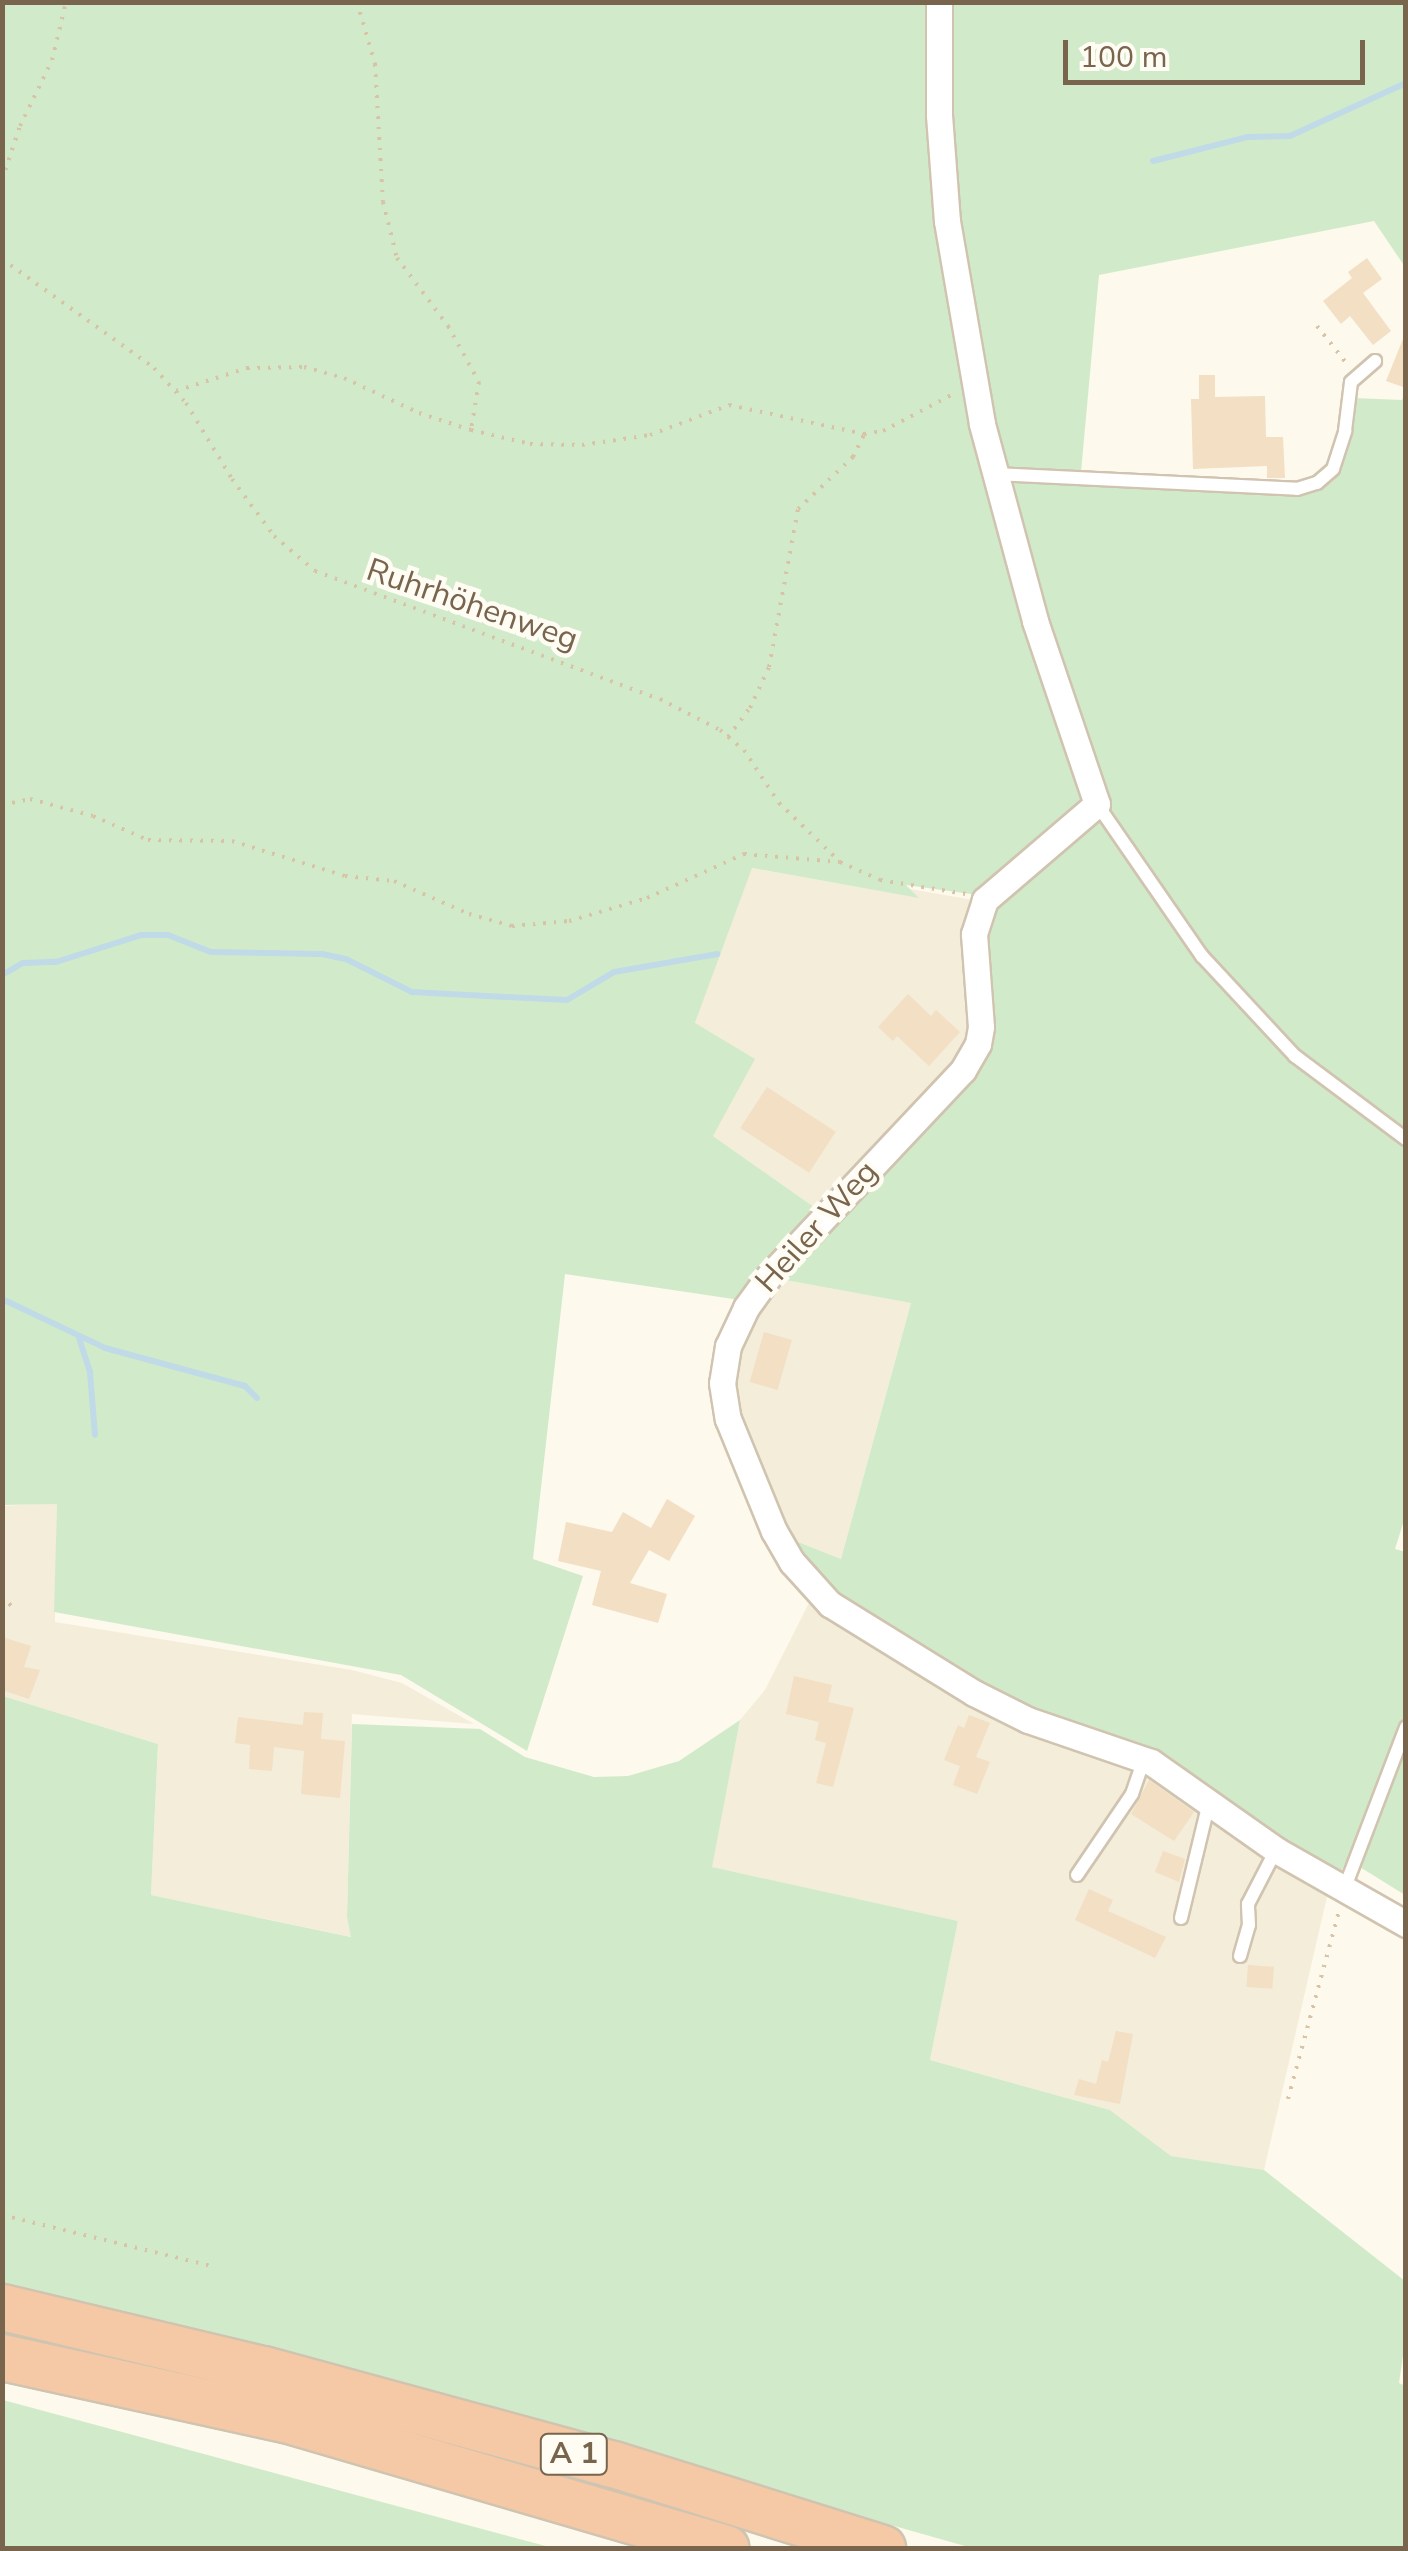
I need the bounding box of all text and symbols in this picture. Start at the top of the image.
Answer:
scale bar [1068,20,1370,82]
text: 100 m [1080,37,1167,78]
street label: Ruhrhöhenweg [361,551,583,659]
street label: Heiler Weg [748,1153,886,1301]
road number: A 1 [539,2429,609,2479]

